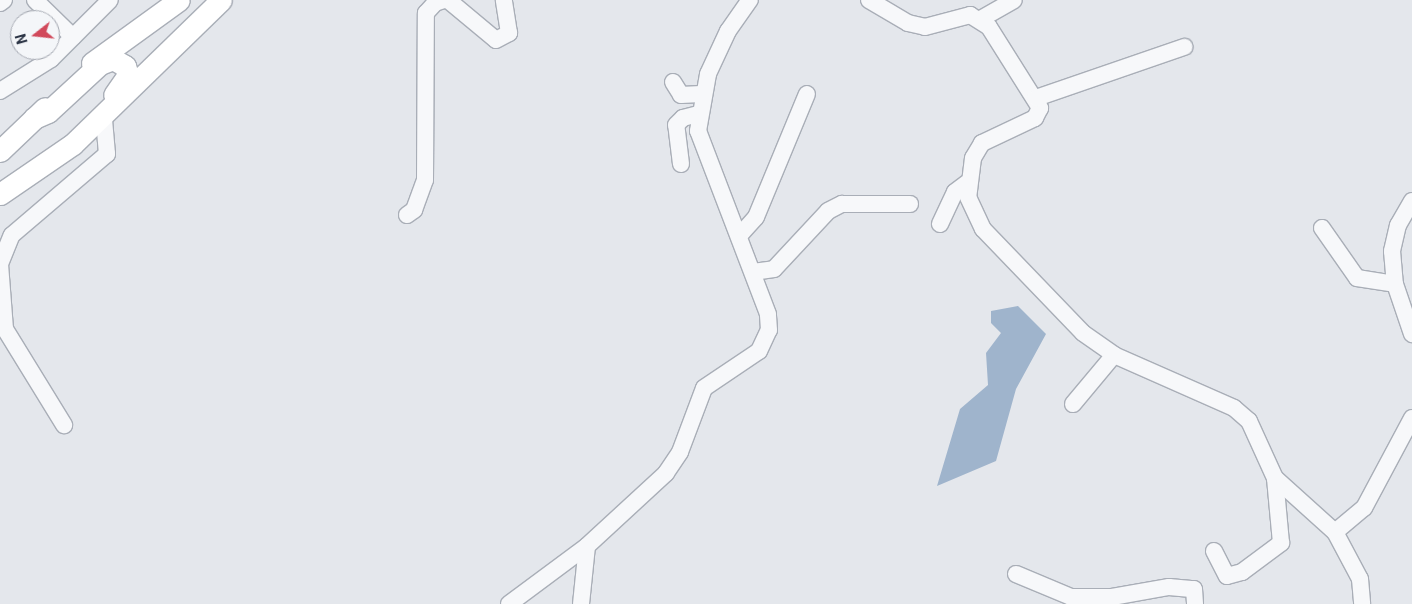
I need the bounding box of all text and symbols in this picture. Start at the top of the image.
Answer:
north arrow [10,10,60,60]
text: N [12,32,31,46]

